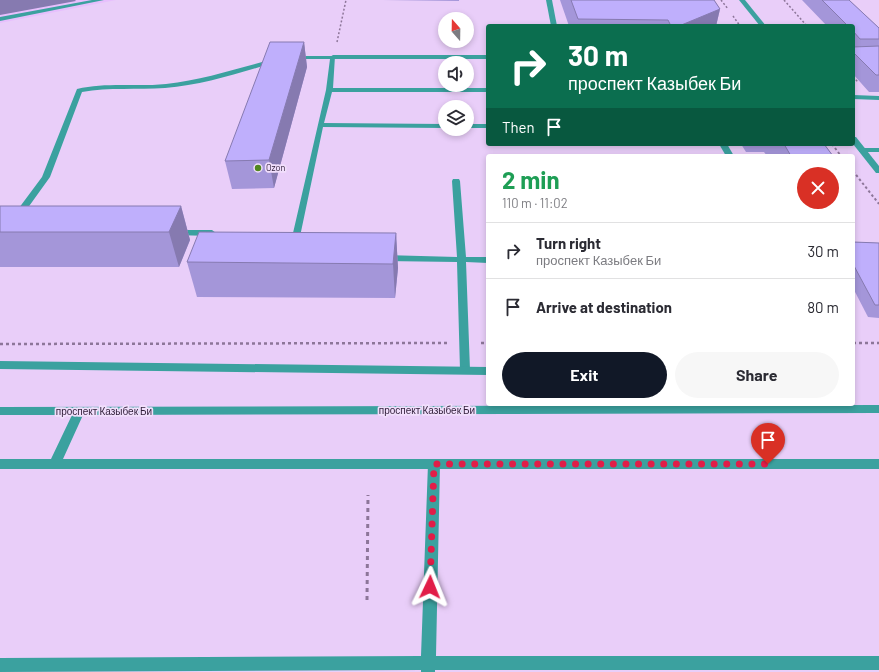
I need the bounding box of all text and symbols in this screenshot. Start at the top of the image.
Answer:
north arrow [438,12,474,48]
map controls [438,12,474,136]
text: 30 m [568,38,628,72]
icon: right [502,40,554,92]
button: sound [438,56,474,92]
text: проспект Казыбек Би [568,72,741,94]
button: layers [438,100,474,136]
icon: arrive [543,116,565,138]
text: Then [502,118,535,136]
place label: Ozon [266,162,286,173]
marker: Ozon [253,163,263,173]
text: 2 min [502,165,560,194]
button: close [797,167,839,209]
text: 110 m · 11:02 [502,195,568,211]
text: Turn right [536,234,601,252]
icon: right [502,240,524,262]
text: 30 m [807,242,839,260]
text: проспект Казыбек Би [536,252,661,268]
icon: arrive [502,296,524,318]
text: Arrive at destination [536,298,672,316]
text: 80 m [807,298,839,316]
button: Exit [502,352,667,398]
button: Share [675,352,839,398]
street label: проспект Казыбек Би [379,404,475,416]
street label: проспект Казыбек Би [56,405,152,417]
pin [751,423,785,464]
icon: arrive [757,429,779,451]
position arrow [409,566,451,608]

